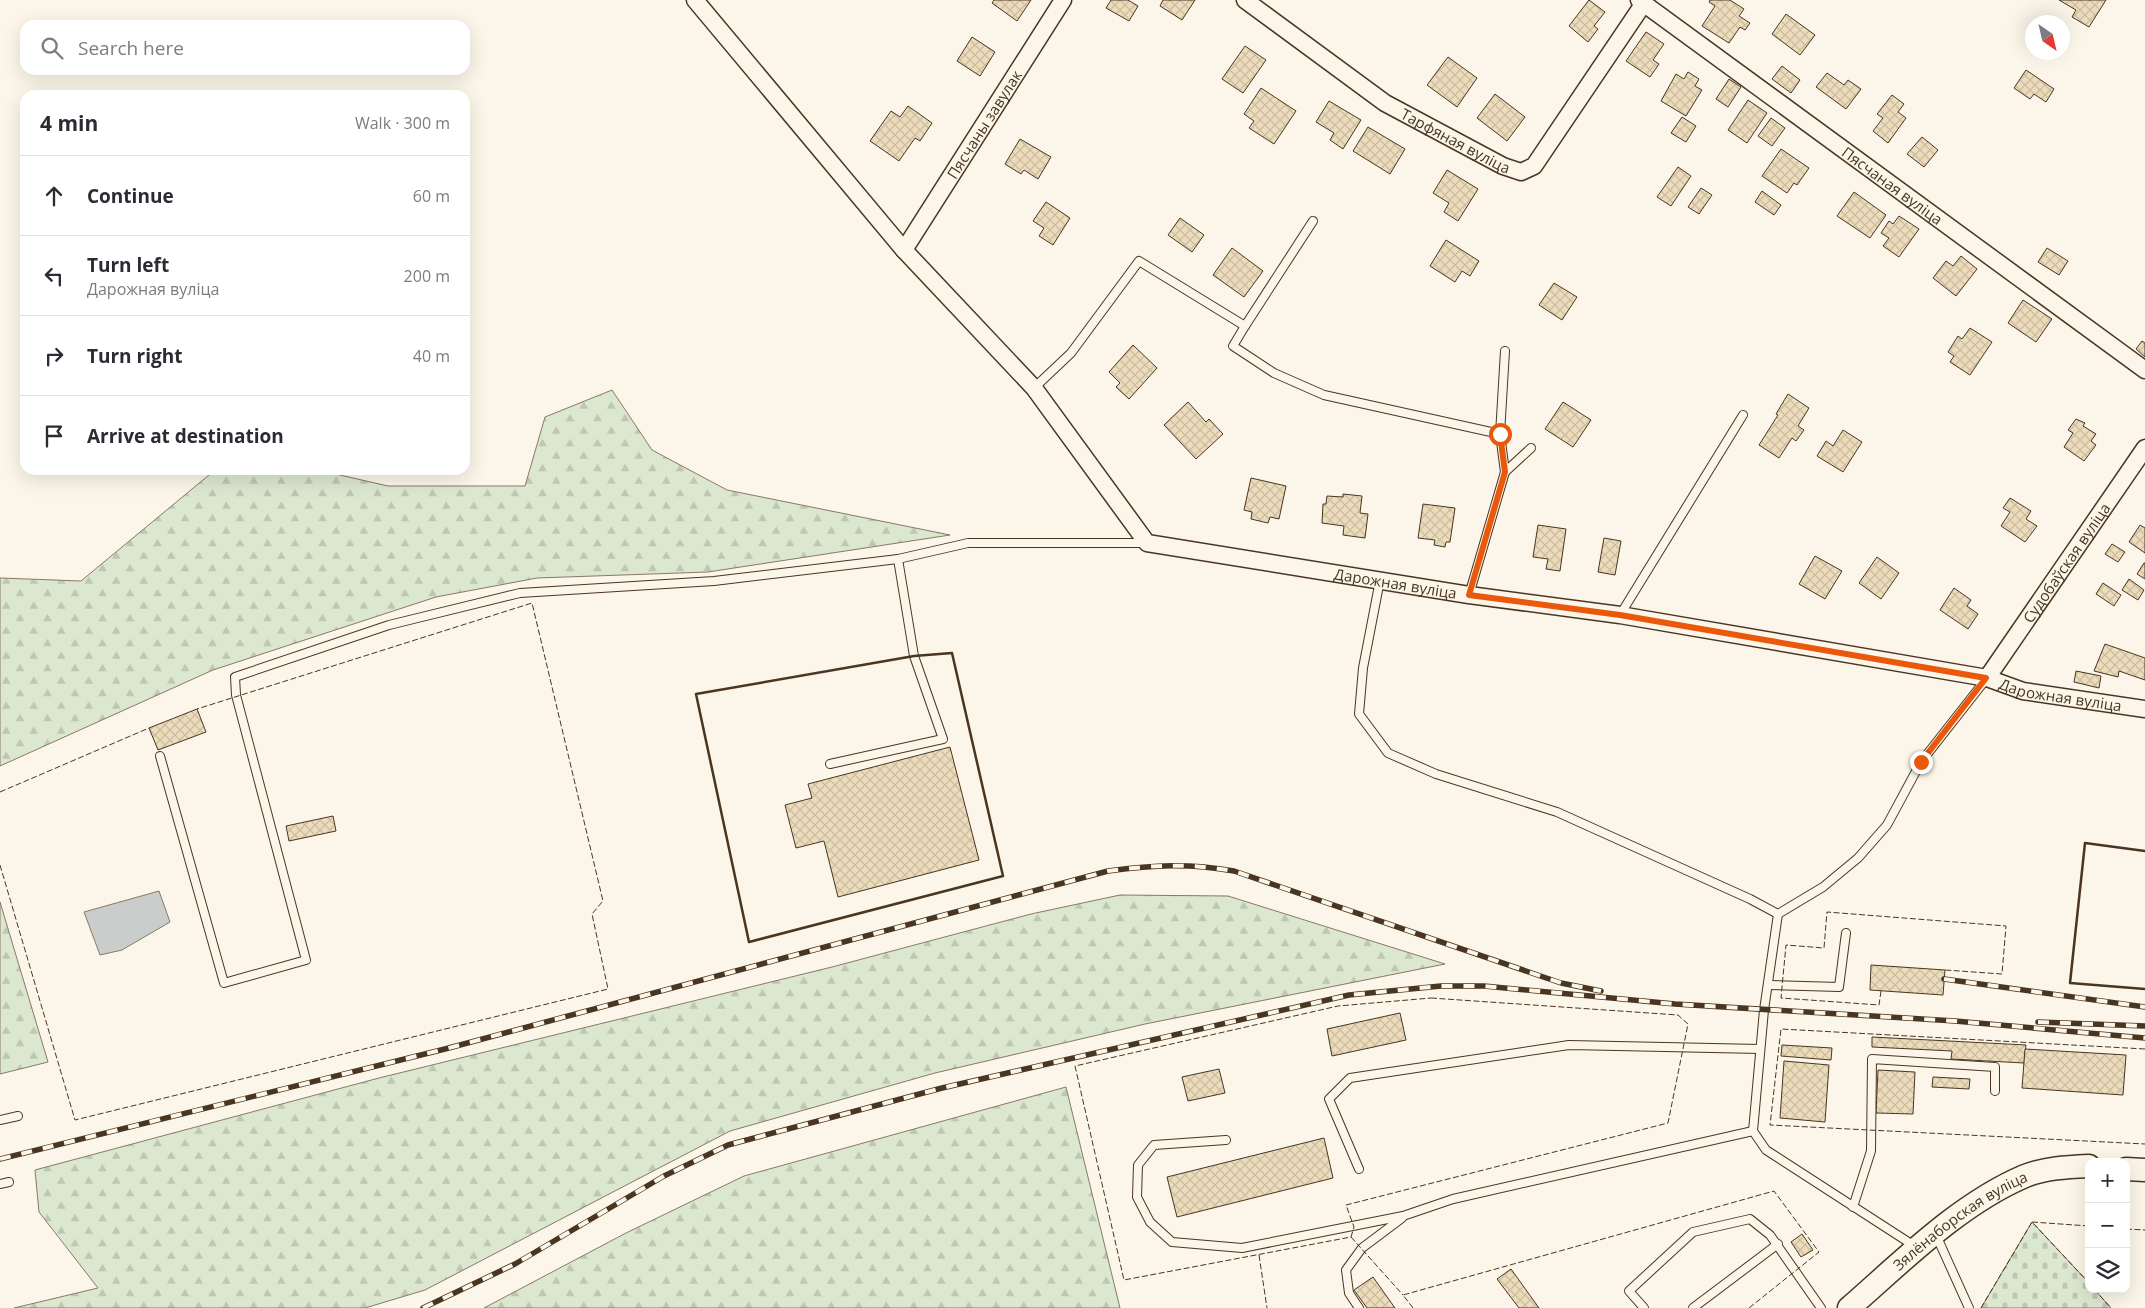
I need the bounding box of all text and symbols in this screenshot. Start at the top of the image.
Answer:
north arrow [2025,15,2070,60]
search box [20,20,470,75]
icon: search [38,34,66,62]
text: Search here [78,35,184,61]
street label: Пясчаны завулак [942,66,1026,182]
street label: Тарфяная вуліца [1398,103,1513,178]
text: 4 min [40,109,98,137]
text: Walk · 300 m [355,112,450,134]
street label: Пясчаная вуліца [1838,142,1947,229]
icon: ahead [40,182,68,210]
text: Continue [87,183,174,209]
text: 60 m [413,185,450,207]
text: Turn left [87,252,169,278]
icon: left [40,262,68,290]
text: 200 m [404,265,450,287]
text: Дарожная вуліца [87,278,219,300]
icon: right [40,342,68,370]
text: Turn right [87,343,182,369]
text: 40 m [413,345,450,367]
icon: arrive [40,422,68,450]
text: Arrive at destination [87,423,284,449]
route start [1489,423,1512,446]
street label: Судобаўская вуліца [2018,499,2114,626]
street label: Дарожная вуліца [1333,563,1458,603]
street label: Дарожная вуліца [1997,673,2123,715]
route end [1910,751,1933,774]
map controls [2085,1158,2130,1293]
button: + [2085,1158,2130,1203]
street label: Зялёнаборская вуліца [1888,1166,2030,1275]
button: − [2085,1203,2130,1248]
button: layers [2085,1248,2130,1293]

